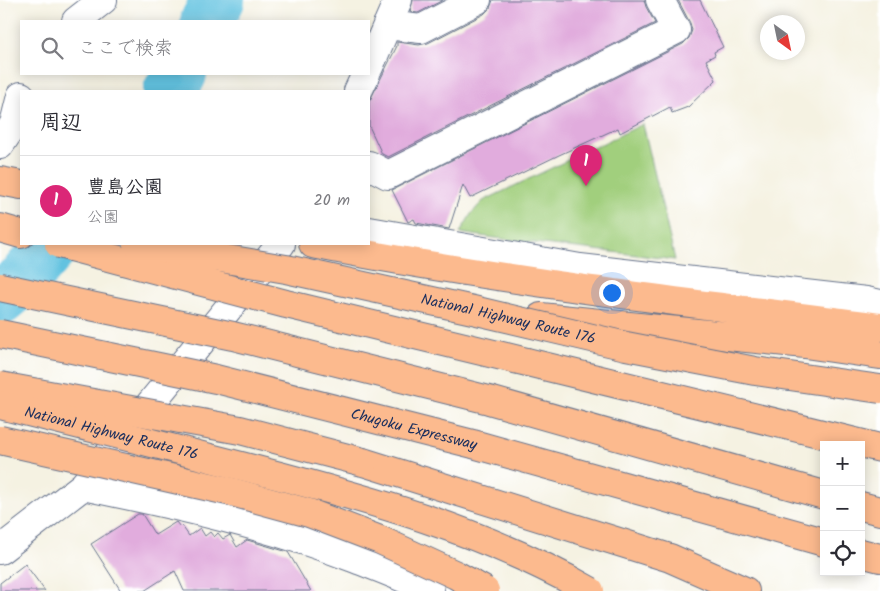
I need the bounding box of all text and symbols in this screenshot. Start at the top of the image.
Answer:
north arrow [760,15,805,60]
search box [20,20,370,75]
icon: search [38,34,66,62]
text: ここで検索 [78,34,173,64]
text: 周辺 [40,107,82,140]
pin: 1 [570,145,602,186]
text: 豊島公園 [87,173,163,203]
text: 1 [54,188,58,213]
text: 20 m [314,188,350,213]
text: 公園 [87,205,119,230]
your location [599,280,625,306]
street label: National Highway Route 176 [419,288,598,351]
street label: National Highway Route 176 [22,401,201,467]
street label: Chugoku Expressway [348,403,481,458]
map controls [820,441,865,576]
button: + [820,441,865,486]
button: − [820,486,865,531]
button: locate [820,531,865,576]

